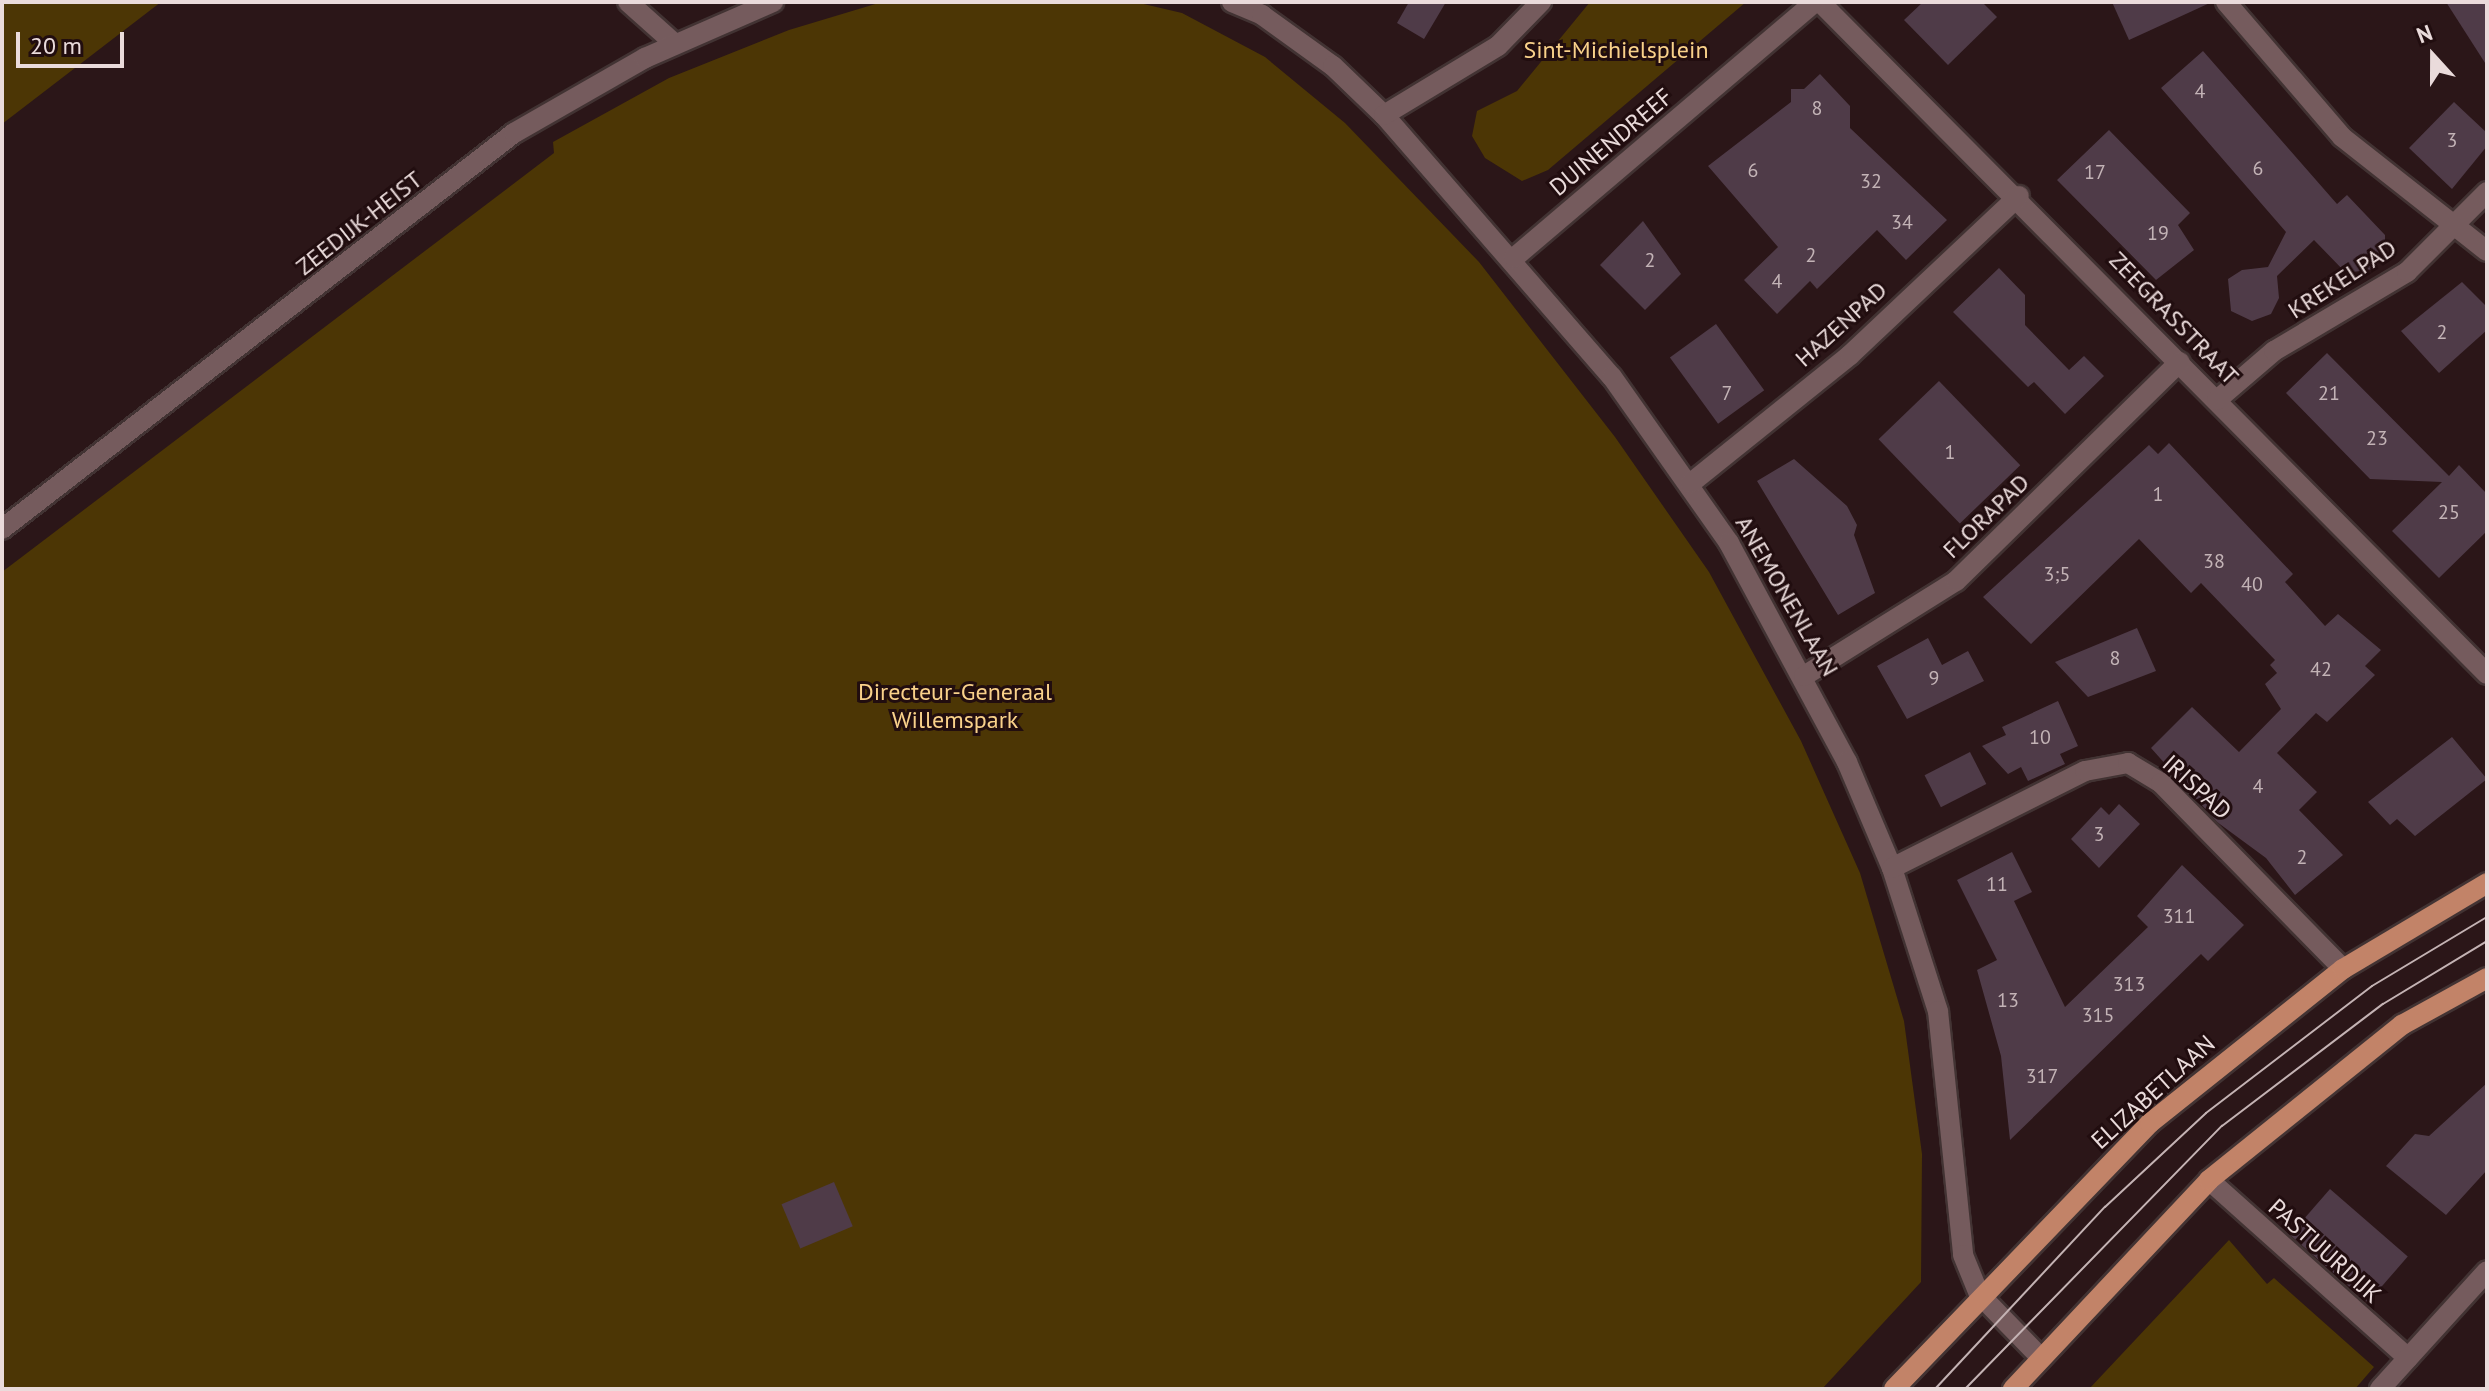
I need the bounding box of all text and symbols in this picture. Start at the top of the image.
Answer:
scale bar [20,16,128,66]
north arrow [2393,16,2473,96]
text: N [2413,18,2436,49]
text: 20 m [30,30,82,61]
park label: Sint-Michielsplein [1523,36,1709,64]
house number: 4 [2195,79,2205,103]
street label: DUINENDREEF [1544,82,1678,202]
house number: 8 [1812,96,1822,120]
house number: 3 [2447,128,2457,152]
house number: 6 [2253,156,2263,180]
house number: 6 [1748,158,1758,182]
house number: 17 [2084,160,2106,184]
street label: ZEEDIJK-HEIST [290,165,428,281]
house number: 32 [1860,169,1882,193]
house number: 34 [1891,210,1913,234]
house number: 19 [2147,221,2169,245]
street label: KREKELPAD [2282,233,2402,325]
house number: 2 [1806,243,1816,267]
street label: ZEEGRASSTRAAT [2103,246,2245,390]
house number: 2 [1645,248,1655,272]
house number: 4 [1772,269,1782,293]
street label: HAZENPAD [1789,275,1893,373]
house number: 2 [2437,320,2447,344]
house number: 7 [1722,381,1732,405]
house number: 21 [2318,381,2340,405]
house number: 23 [2366,426,2388,450]
house number: 1 [1945,440,1955,464]
street label: FLORAPAD [1937,468,2035,564]
house number: 1 [2153,482,2163,506]
house number: 25 [2438,500,2460,524]
street label: ANEMONENLAAN [1729,511,1845,681]
house number: 38 [2203,549,2225,573]
house number: 3;5 [2044,562,2070,586]
house number: 40 [2241,572,2263,596]
house number: 8 [2110,646,2120,670]
house number: 42 [2310,657,2332,681]
house number: 9 [1929,666,1939,690]
park label: Directeur-Generaal Willemspark [858,678,1052,734]
house number: 10 [2029,725,2051,749]
street label: IRISPAD [2157,749,2237,825]
house number: 4 [2253,774,2263,798]
house number: 3 [2094,822,2104,846]
house number: 2 [2297,845,2307,869]
house number: 11 [1986,872,2008,896]
house number: 311 [2163,904,2195,928]
house number: 313 [2113,972,2145,996]
house number: 13 [1997,988,2019,1012]
house number: 315 [2082,1003,2114,1027]
street label: ELIZABETLAAN [2085,1029,2221,1155]
house number: 317 [2026,1064,2058,1088]
street label: PASTUURDIJK [2263,1193,2387,1309]

